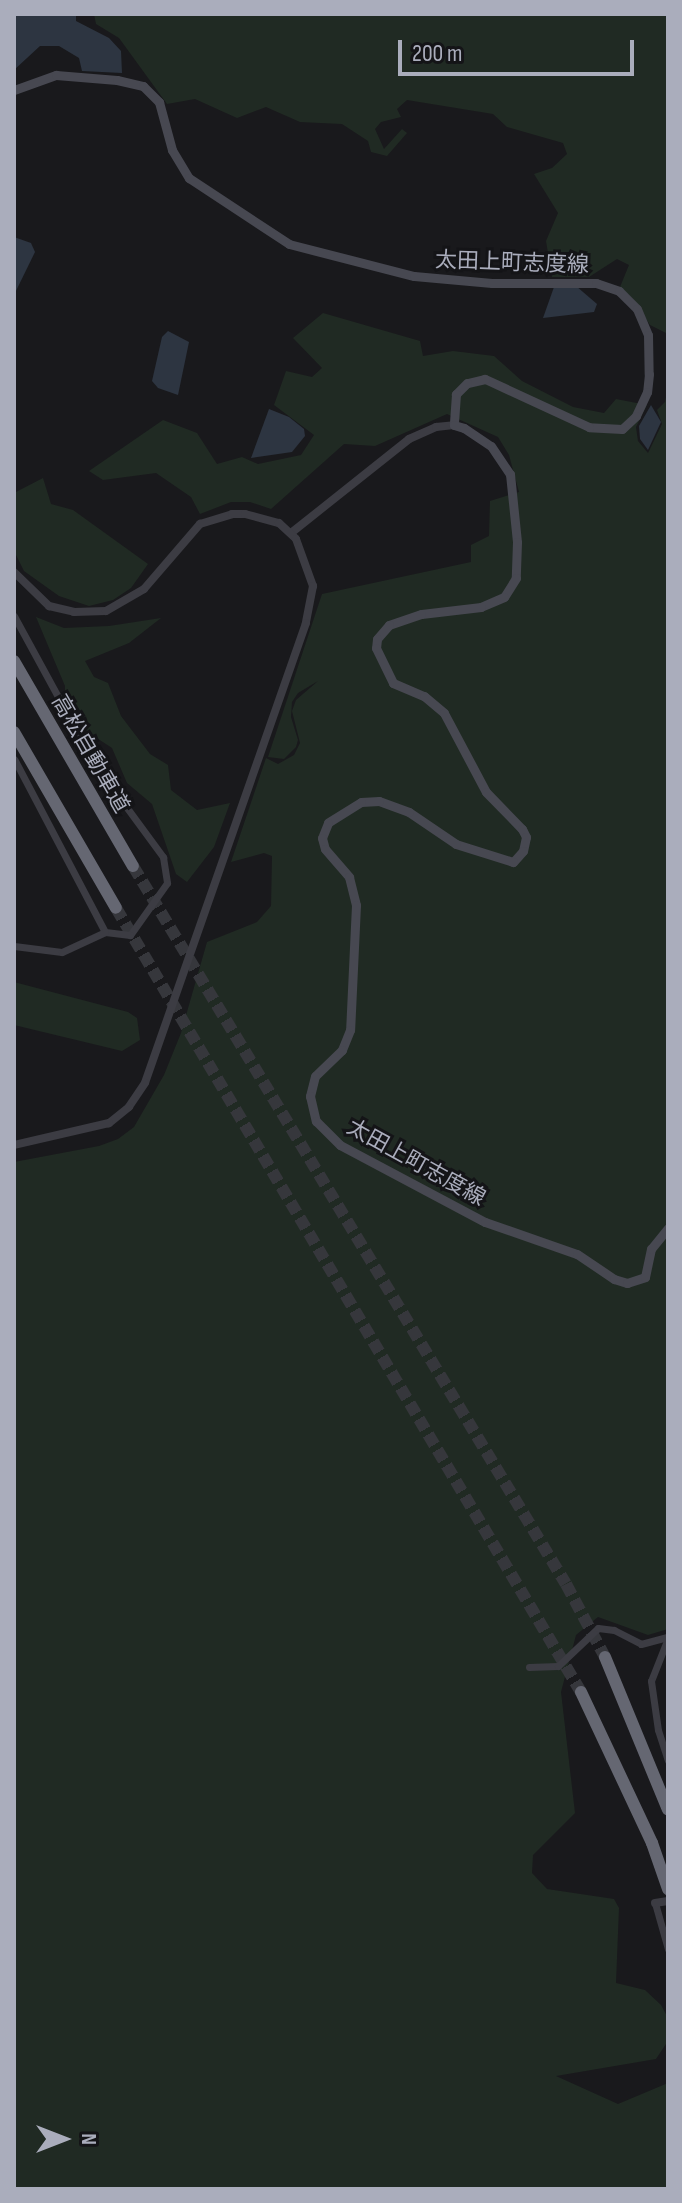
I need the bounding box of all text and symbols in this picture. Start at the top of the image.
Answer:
scale bar [402,24,638,74]
text: 200 m [412,39,463,68]
street label: 太田上町志度線 [435,247,589,279]
street label: 高松自動車道 [46,690,134,818]
street label: 太田上町志度線 [342,1114,490,1212]
north arrow [24,2099,104,2179]
text: N [75,2133,102,2145]

